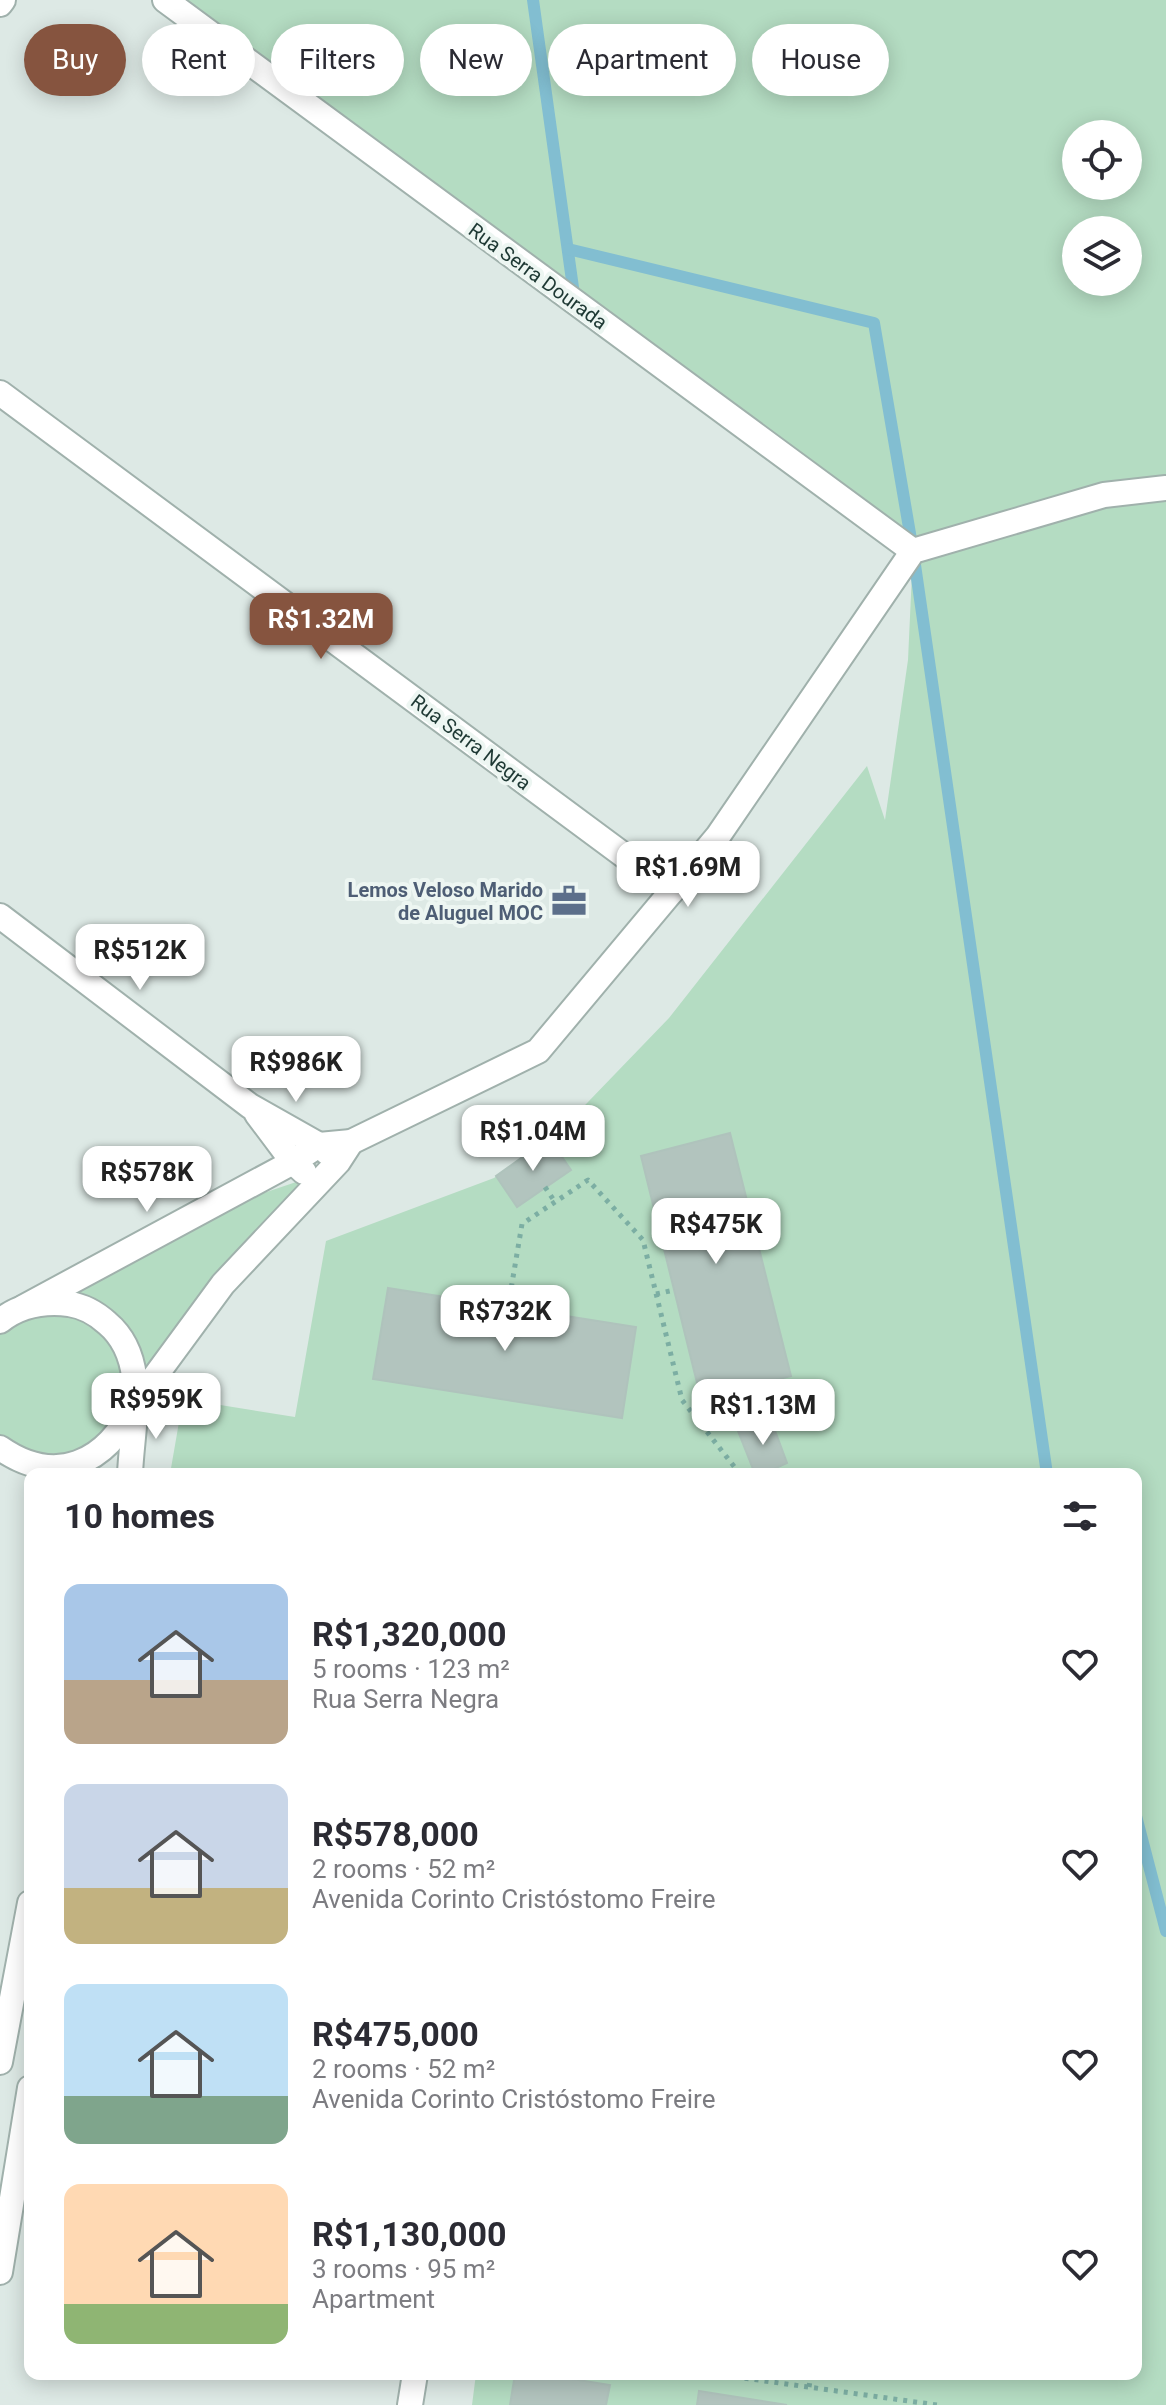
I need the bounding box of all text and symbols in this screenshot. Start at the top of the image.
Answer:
chip: Buy [24,24,126,96]
chip: Rent [142,24,255,96]
chip: Filters [271,24,404,96]
chip: New [420,24,532,96]
chip: Apartment [548,24,736,96]
chip: House [752,24,889,96]
map controls [1062,120,1142,296]
button: locate [1062,120,1142,200]
button: layers [1062,216,1142,296]
street label: Rua Serra Dourada [464,218,612,334]
pin: R$1.32M [247,593,395,661]
text: R$1.32M [268,604,374,634]
street label: Rua Serra Negra [406,689,536,795]
pin: R$1.69M [614,841,762,909]
text: R$1.69M [635,852,741,882]
place label: Lemos Veloso Marido de Aluguel MOC [348,878,543,925]
office icon: Lemos Veloso Marido de Aluguel MOC [550,882,588,920]
pin: R$512K [75,924,205,992]
text: R$512K [94,935,186,965]
pin: R$986K [231,1036,361,1104]
text: R$986K [250,1047,342,1077]
pin: R$1.04M [459,1105,607,1173]
text: R$1.04M [480,1116,586,1146]
pin: R$578K [82,1146,212,1214]
text: R$578K [101,1157,193,1187]
pin: R$475K [651,1198,781,1266]
text: R$475K [670,1209,762,1239]
pin: R$732K [440,1285,570,1353]
text: R$732K [459,1296,551,1326]
pin: R$959K [91,1373,221,1441]
pin: R$1.13M [689,1379,837,1447]
text: R$959K [110,1384,202,1414]
text: R$1.13M [710,1390,816,1420]
icon: filters [1058,1494,1102,1538]
text: 10 homes [64,1496,215,1536]
text: R$1,320,000 [312,1614,507,1654]
icon: home [128,1616,224,1712]
icon: heart [1058,1642,1102,1686]
text: 5 rooms · 123 m² [312,1654,510,1684]
text: Rua Serra Negra [312,1684,499,1714]
text: R$578,000 [312,1814,479,1854]
icon: home [128,1816,224,1912]
icon: heart [1058,1842,1102,1886]
text: 2 rooms · 52 m² [312,1854,495,1884]
text: Avenida Corinto Cristóstomo Freire [312,1884,715,1914]
text: R$475,000 [312,2014,479,2054]
icon: home [128,2016,224,2112]
icon: heart [1058,2042,1102,2086]
text: 2 rooms · 52 m² [312,2054,495,2084]
text: Avenida Corinto Cristóstomo Freire [312,2084,715,2114]
text: R$1,130,000 [312,2214,507,2254]
icon: home [128,2216,224,2312]
icon: heart [1058,2242,1102,2286]
text: 3 rooms · 95 m² [312,2254,495,2284]
text: Apartment [312,2284,435,2314]

